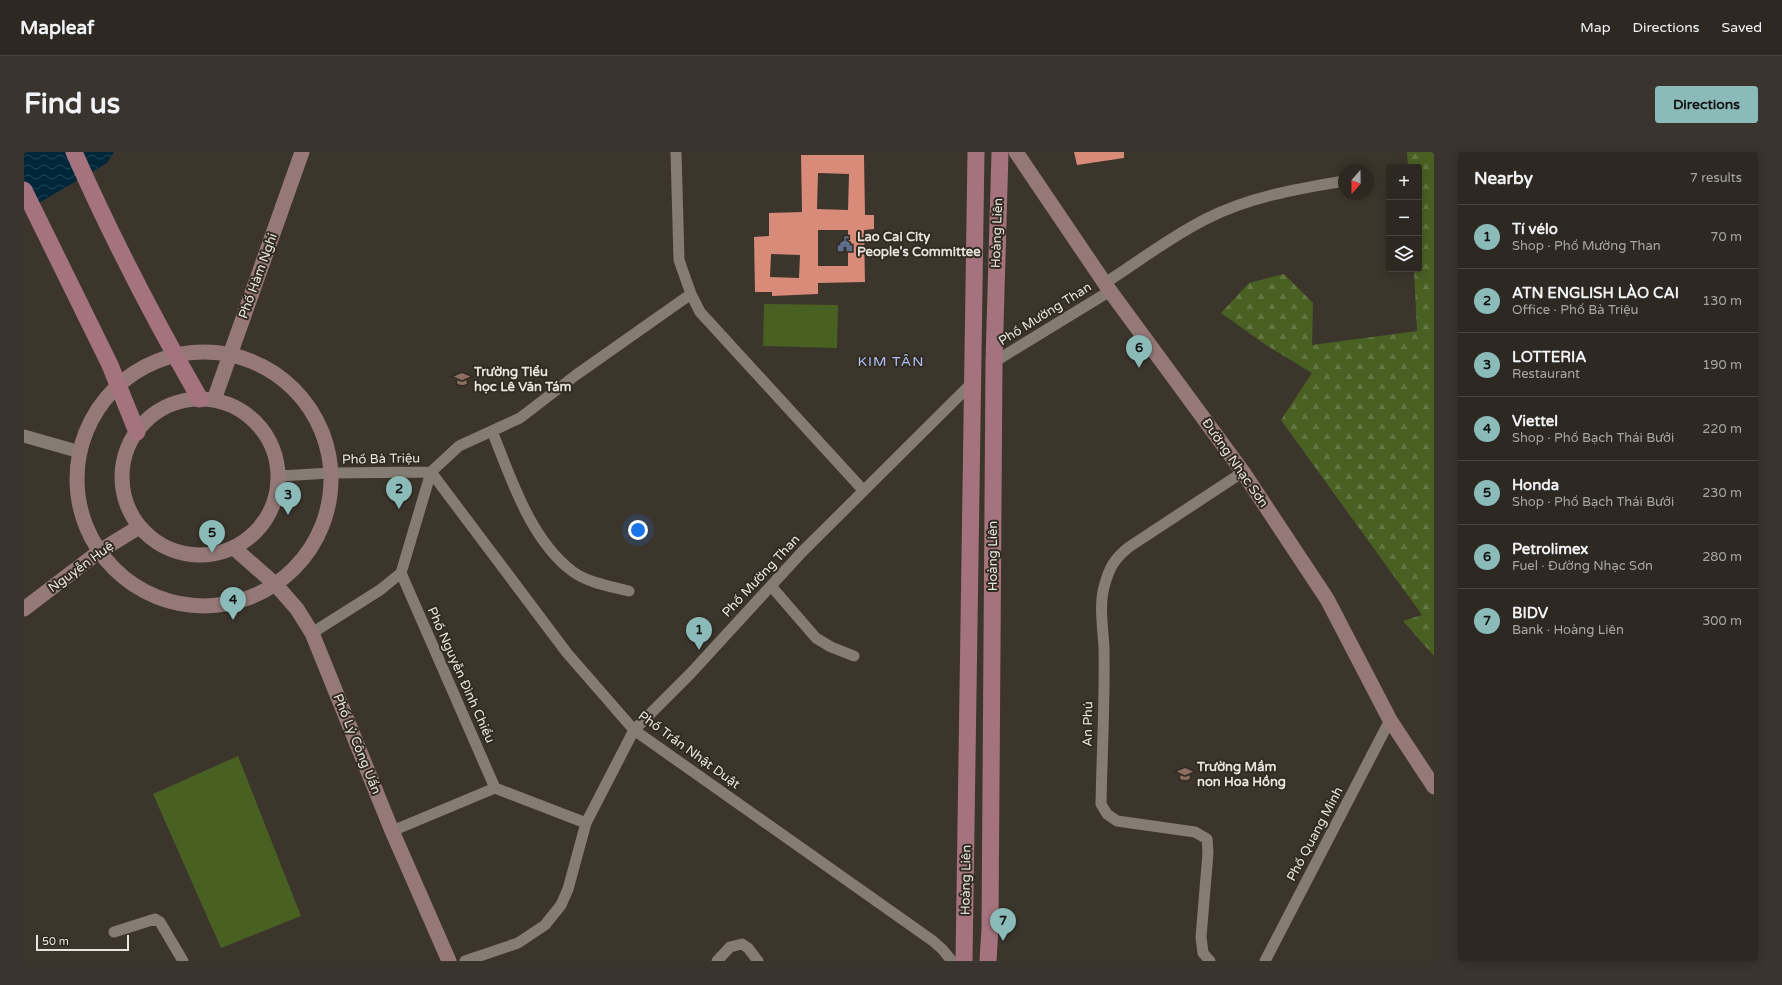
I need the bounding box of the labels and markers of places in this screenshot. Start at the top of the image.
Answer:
place label: Lao Cai City People's Committee [857,229,981,260]
public building icon: Lao Cai City People's Committee [836,235,854,253]
pin: 6 [1126,335,1152,368]
place label: Trường Tiểu học Lê Văn Tám [473,364,571,395]
school or university icon: Trường Tiểu học Lê Văn Tám [453,370,471,388]
pin: 2 [386,476,412,509]
pin: 3 [275,482,301,515]
pin: 5 [199,520,225,553]
pin: 4 [220,587,246,620]
pin: 1 [686,617,712,650]
place label: Trường Mầm non Hoa Hồng [1196,759,1286,790]
school or university icon: Trường Mầm non Hoa Hồng [1176,765,1194,783]
pin: 7 [990,908,1016,941]

